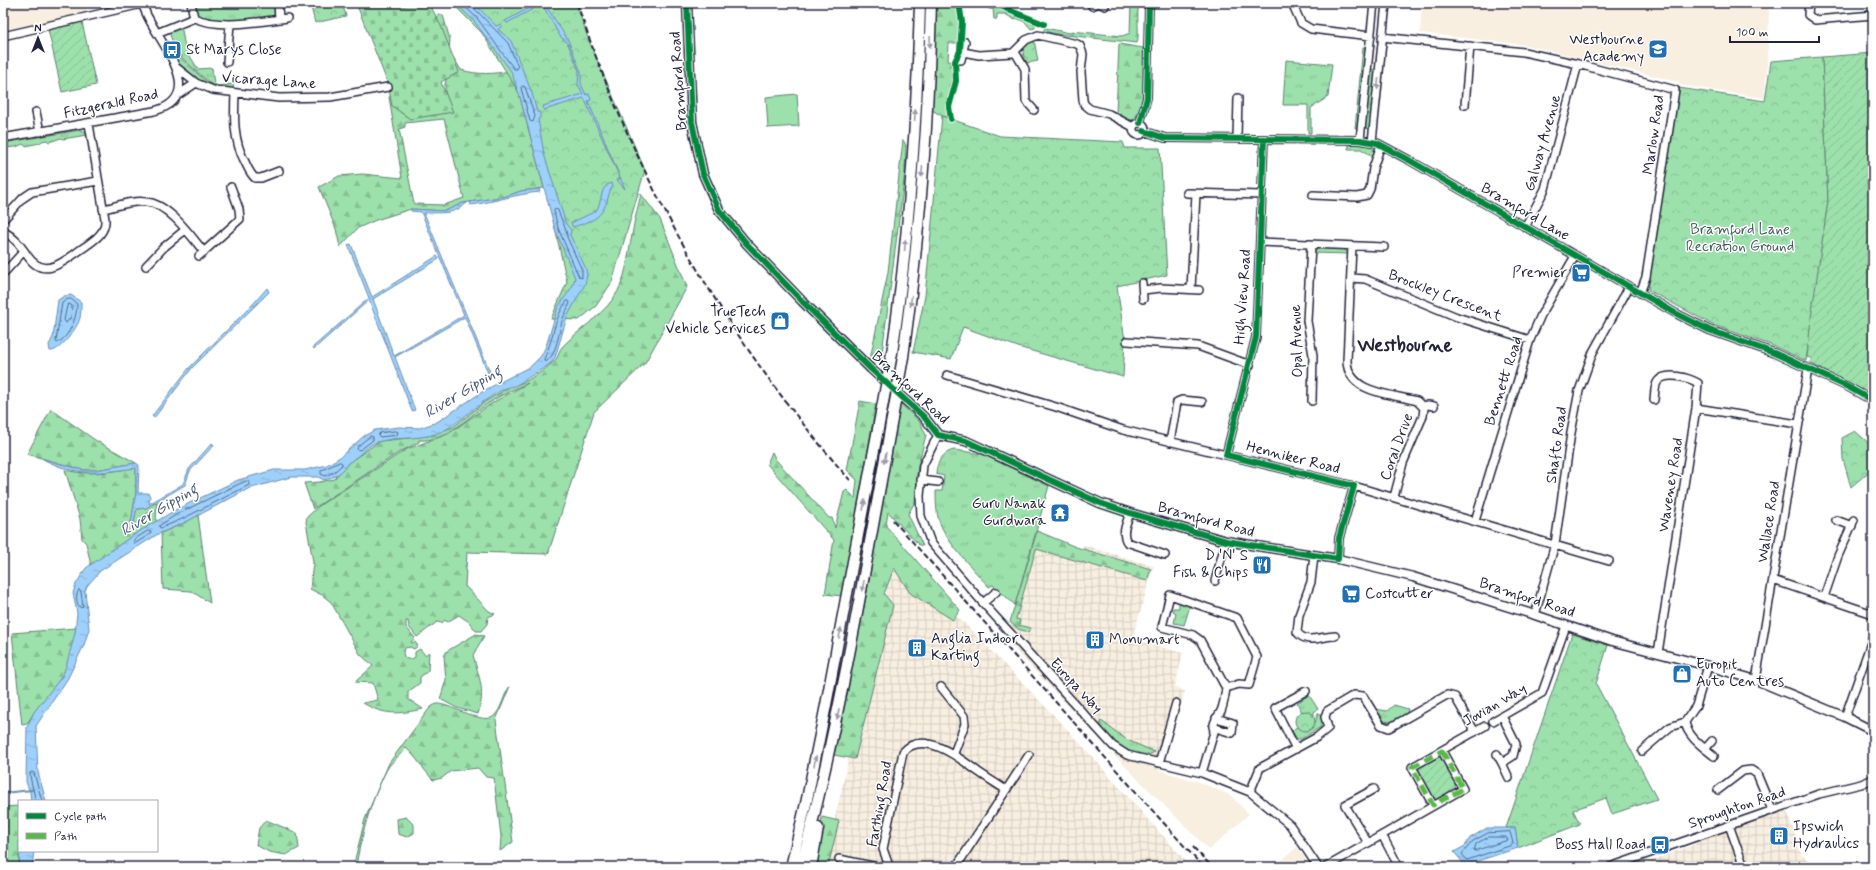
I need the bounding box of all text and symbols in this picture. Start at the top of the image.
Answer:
north arrow [18,18,58,58]
scale bar [1730,18,1819,44]
text: N [34,22,42,36]
text: 100 m [1736,25,1768,41]
street label: Bramford Road [666,30,694,131]
place label: Westbourne Academy [1569,30,1644,67]
one-way arrow [927,36,933,49]
school or university icon: Westbourne Academy [1647,38,1669,60]
bus stop icon: St Marys Close [161,39,183,61]
place label: St Marys Close [186,40,282,60]
street label: Vicarage Lane [221,68,317,94]
one-way arrow [1374,78,1381,90]
street label: Fitzgerald Road [62,84,160,124]
street label: Galway Avenue [1520,92,1566,194]
street label: Marlow Road [1639,94,1669,176]
one-way arrow [912,109,919,122]
one-way arrow [919,166,925,178]
street label: Bramford Lane [1476,178,1573,247]
park label: Bramford Lane Recration Ground [1686,220,1794,257]
one-way arrow [902,239,909,251]
street label: High View Road [1230,249,1257,345]
supermarket icon: Premier [1570,262,1592,284]
place label: Premier [1512,263,1567,283]
street label: Brockley Crescent [1385,265,1505,327]
one-way arrow [907,295,914,307]
place label: TrueTech Vehicle Services [665,302,766,339]
street label: Opal Avenue [1286,304,1308,378]
shop icon: TrueTech Vehicle Services [769,310,791,332]
district label: Westbourne [1357,333,1452,358]
street label: Bennett Road [1480,334,1528,428]
street label: Bramford Road [865,347,953,431]
water label: River Gipping [421,360,508,425]
street label: Shafto Road [1542,405,1572,485]
street label: Coral Drive [1376,410,1418,483]
street label: Waveney Road [1654,436,1688,534]
street label: Henniker Road [1244,437,1342,479]
one-way arrow [882,452,888,464]
water label: River Gipping [117,478,204,543]
street label: Wallace Road [1753,480,1785,564]
place label: Guru Nanak Gurdwara [972,494,1047,531]
street label: Bramford Road [1155,497,1257,544]
one-way arrow [862,499,868,512]
temple icon: Guru Nanak Gurdwara [1049,502,1071,524]
place label: D 'N' S Fish & Chips [1173,546,1248,583]
restaurant icon: D 'N' S Fish & Chips [1251,554,1273,576]
street label: Bramford Road [1476,573,1577,625]
one-way arrow [860,580,866,592]
supermarket icon: Costcutter [1340,583,1362,605]
place label: Costcutter [1365,584,1434,604]
one-way arrow [837,627,843,639]
place label: Anglia Indoor Karting [931,629,1019,667]
building icon: Monumart [1084,629,1106,651]
place label: Monumart [1109,630,1180,650]
building icon: Anglia Indoor Karting [906,637,928,659]
street label: Europa Way [1045,654,1107,718]
place label: Europit Auto Centres [1696,655,1784,692]
shop icon: Europit Auto Centres [1671,663,1693,685]
street label: Jovian Way [1460,679,1530,731]
one-way arrow [835,707,841,720]
one-way arrow [812,755,818,767]
street label: Farthing Road [863,759,898,849]
street label: Sproughton Road [1686,782,1788,834]
legend [18,800,158,852]
text: Cycle path [54,809,106,825]
place label: Ipswich Hydraulics [1793,817,1859,854]
building icon: Ipswich Hydraulics [1768,825,1790,847]
text: Path [54,829,77,845]
bus stop icon: Boss Hall Road [1649,834,1671,856]
place label: Boss Hall Road [1555,835,1646,855]

